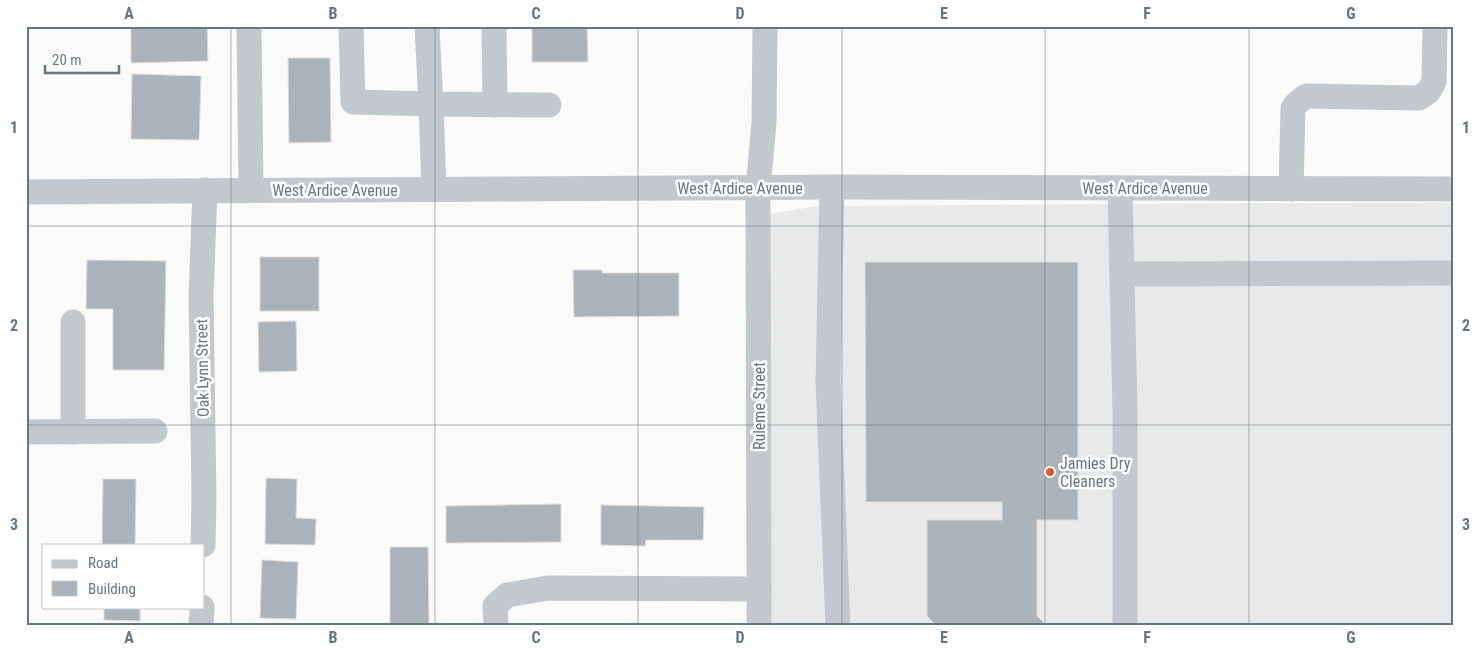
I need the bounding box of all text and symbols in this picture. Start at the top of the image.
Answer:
text: A [124,4,134,23]
text: B [329,4,338,23]
text: C [531,4,541,23]
text: D [735,4,745,23]
text: E [940,4,948,23]
text: F [1143,4,1151,23]
text: G [1346,4,1356,23]
scale bar [45,42,119,74]
text: 20 m [52,51,82,69]
text: 1 [10,118,18,137]
text: 1 [1462,118,1470,137]
street label: West Ardice Avenue [677,179,803,198]
street label: West Ardice Avenue [1082,179,1208,198]
street label: West Ardice Avenue [272,181,398,200]
text: 2 [10,316,18,335]
text: 2 [1462,316,1470,335]
street label: Oak Lynn Street [192,319,213,417]
street label: Ruleme Street [750,362,769,450]
place label: Jamies Dry Cleaners [1060,454,1131,491]
marker: Jamies Dry Cleaners [1044,466,1056,478]
text: 3 [10,515,18,534]
text: 3 [1462,515,1470,534]
legend [42,544,205,608]
text: Road [88,554,118,572]
text: Building [88,580,136,598]
text: A [124,628,134,647]
text: B [329,628,338,647]
text: C [531,628,541,647]
text: D [735,628,745,647]
text: E [940,628,948,647]
text: F [1143,628,1151,647]
text: G [1346,628,1356,647]

